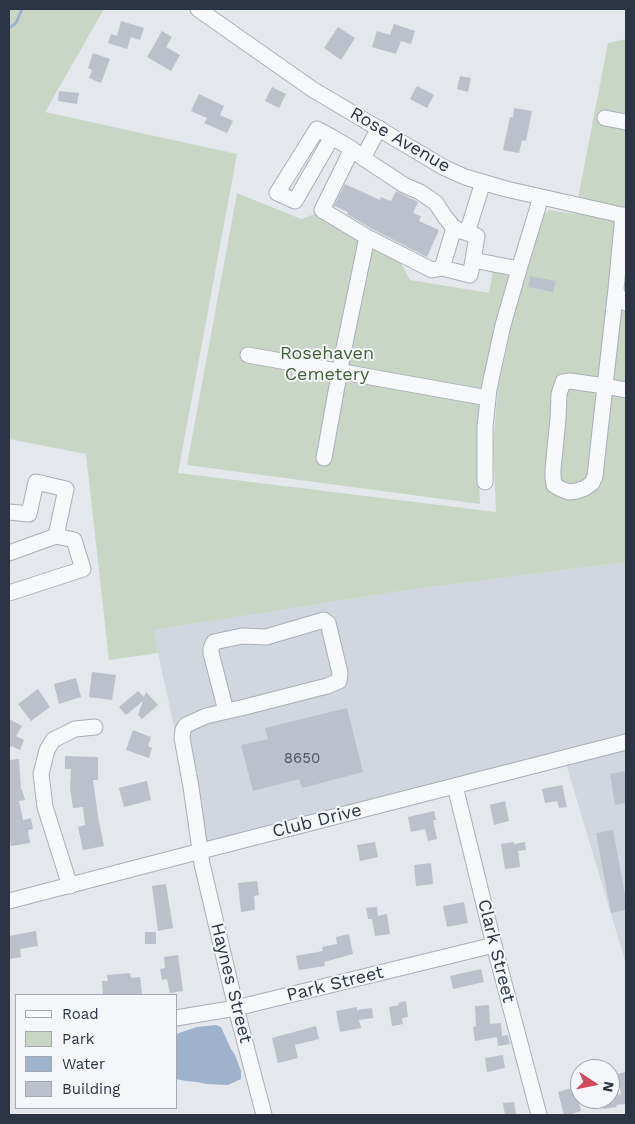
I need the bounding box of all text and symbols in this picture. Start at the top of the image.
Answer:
street label: Rose Avenue [346,103,454,177]
park label: Rosehaven Cemetery [280,343,374,386]
house number: 8650 [284,750,320,768]
street label: Club Drive [270,799,364,843]
street label: Clark Street [473,897,519,1005]
street label: Haynes Street [206,921,256,1045]
street label: Park Street [284,962,386,1006]
legend [15,994,178,1109]
text: Road [62,1005,99,1023]
text: Park [62,1030,94,1048]
text: Water [62,1055,105,1073]
north arrow [570,1059,620,1109]
text: Building [62,1080,120,1098]
text: N [600,1080,618,1093]

